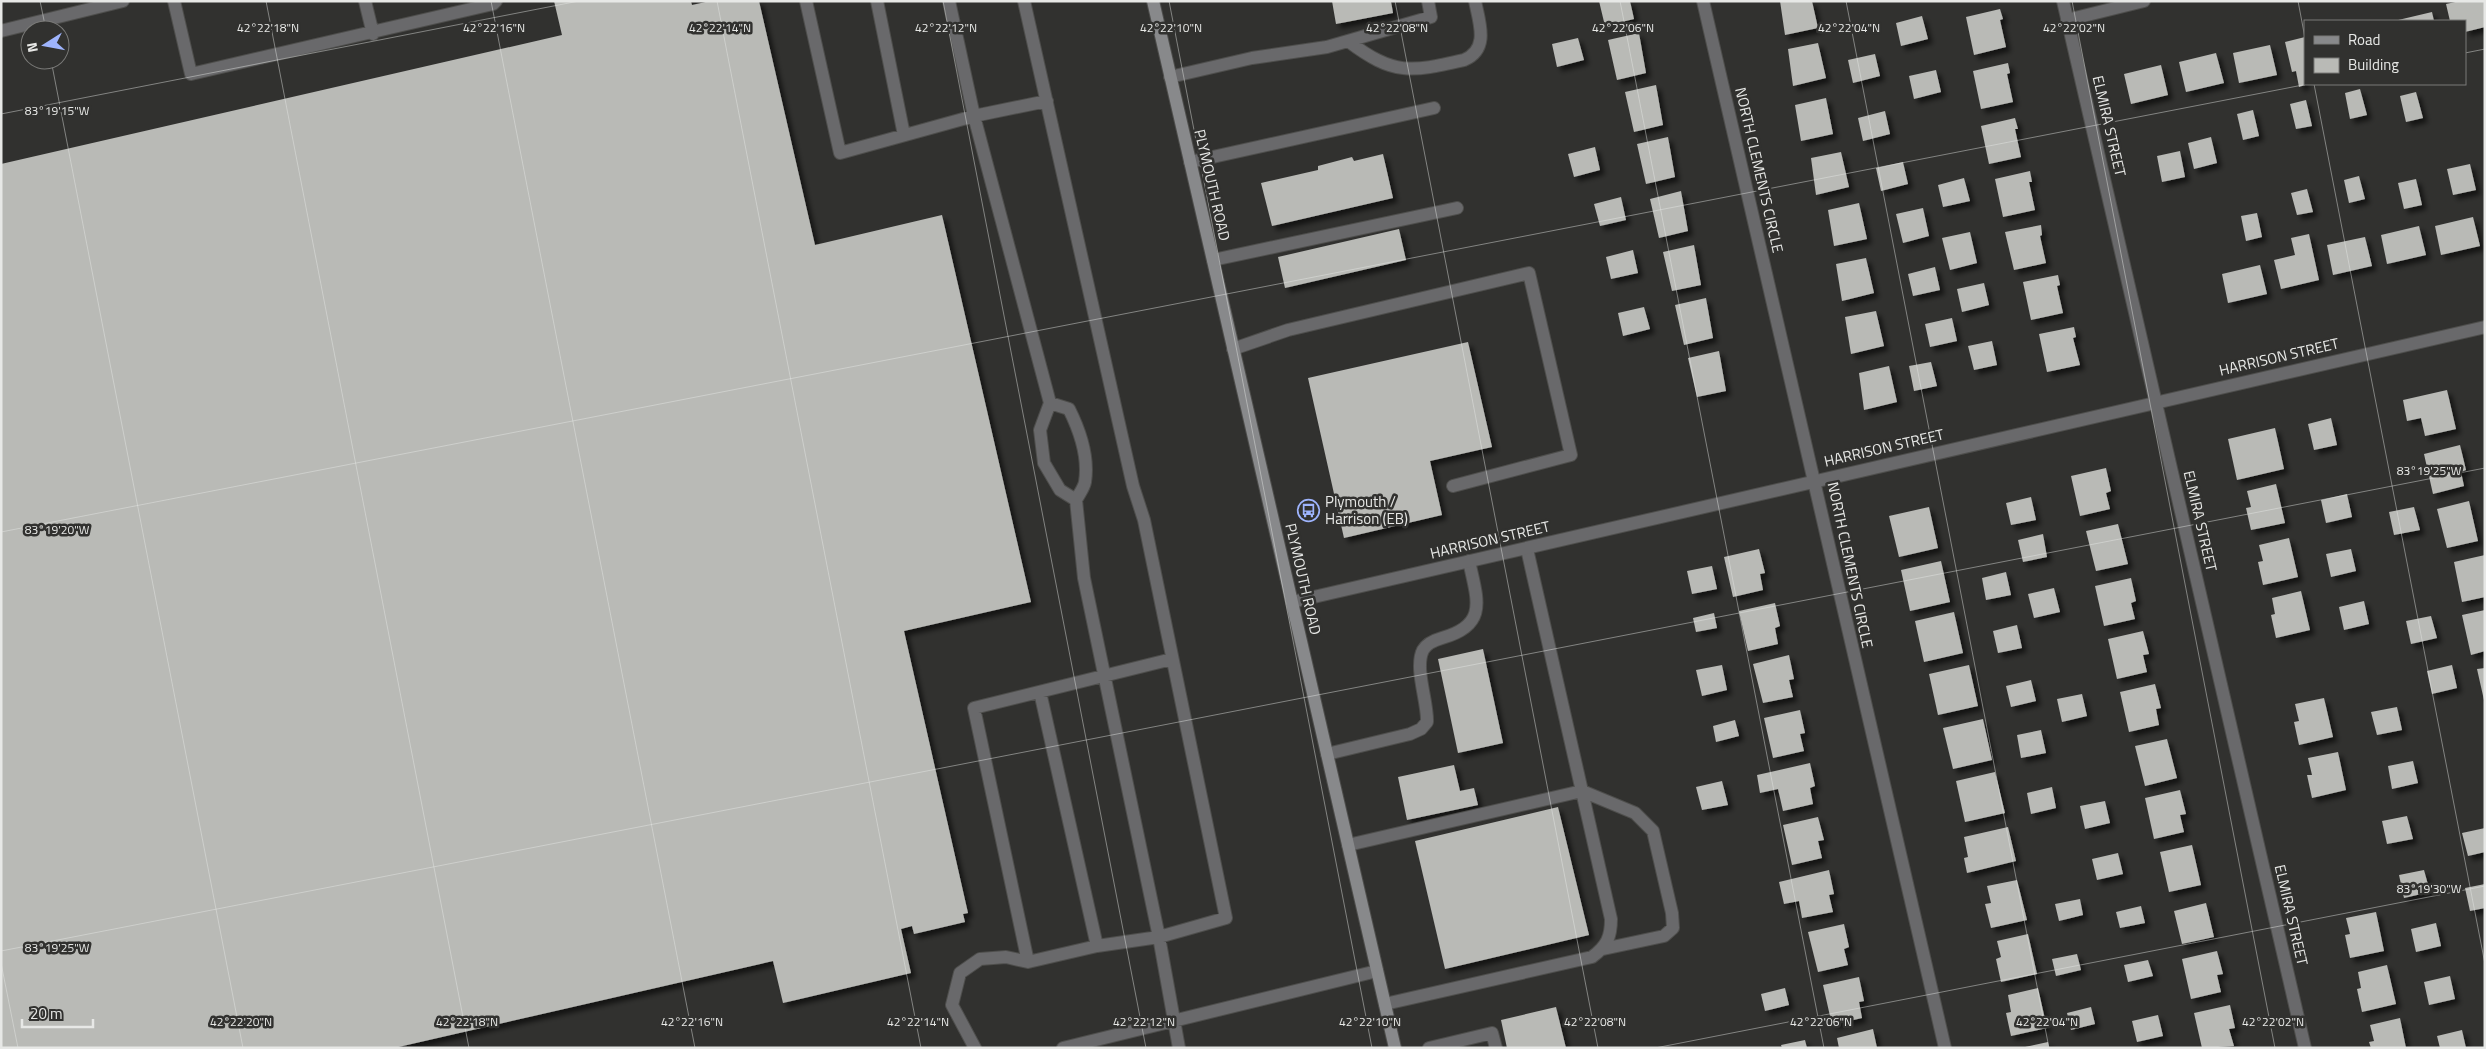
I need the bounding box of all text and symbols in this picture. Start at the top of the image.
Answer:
text: 42°22'18"N [237,18,299,37]
text: 42°22'16"N [463,18,525,37]
text: 42°22'14"N [689,18,751,37]
text: 42°22'12"N [915,18,977,37]
text: 42°22'10"N [1140,18,1202,37]
text: 42°22'08"N [1366,18,1428,37]
text: 42°22'06"N [1592,18,1654,37]
text: 42°22'04"N [1818,18,1880,37]
text: 42°22'02"N [2043,18,2105,37]
north arrow [20,20,70,70]
legend [2304,20,2466,85]
text: Road [2348,28,2380,51]
text: N [21,41,43,54]
text: Building [2348,53,2399,76]
street label: ELMIRA STREET [2087,73,2132,179]
street label: NORTH CLEMENTS CIRCLE [1729,85,1790,255]
text: 83°19'15"W [25,101,90,120]
street label: PLYMOUTH ROAD [1188,127,1237,243]
street label: HARRISON STREET [2217,332,2341,381]
street label: HARRISON STREET [1822,423,1946,472]
text: 83°19'25"W [2397,461,2462,480]
street label: ELMIRA STREET [2178,468,2223,574]
street label: NORTH CLEMENTS CIRCLE [1822,480,1879,650]
place label: Plymouth / Harrison (EB) [1325,490,1408,530]
bus stop icon: Plymouth / Harrison (EB) [1297,499,1321,523]
street label: HARRISON STREET [1428,515,1552,564]
text: 83°19'20"W [25,520,90,539]
street label: PLYMOUTH ROAD [1279,521,1328,637]
street label: ELMIRA STREET [2269,862,2314,968]
text: 83°19'30"W [2397,879,2462,898]
text: 83°19'25"W [25,938,90,957]
scale bar [22,996,94,1028]
text: 20 m [30,1002,63,1025]
text: 42°22'20"N [210,1012,272,1031]
text: 42°22'18"N [436,1012,498,1031]
text: 42°22'16"N [661,1012,723,1031]
text: 42°22'14"N [887,1012,949,1031]
text: 42°22'12"N [1113,1012,1175,1031]
text: 42°22'10"N [1339,1012,1401,1031]
text: 42°22'08"N [1564,1012,1626,1031]
text: 42°22'06"N [1790,1012,1852,1031]
text: 42°22'04"N [2016,1012,2078,1031]
text: 42°22'02"N [2242,1012,2304,1031]

